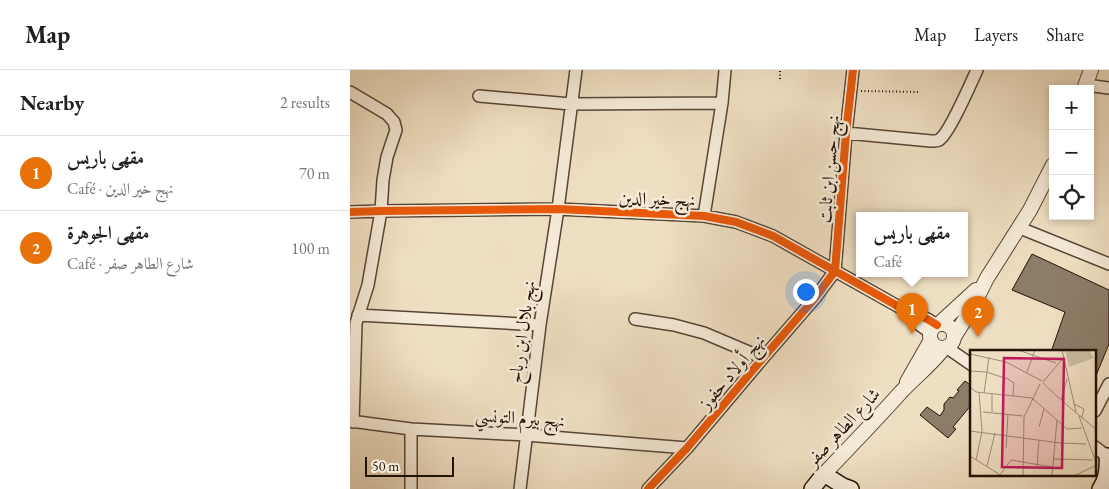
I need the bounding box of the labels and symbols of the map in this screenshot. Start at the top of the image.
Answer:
street label: نهج حسن ابن ثابت [812,114,850,224]
street label: نهج خير الدين [618,186,696,216]
street label: نهج بلال ابن رباح [503,279,545,386]
your location [793,279,819,305]
pin: 1 [896,293,928,334]
pin: 2 [962,296,994,337]
street label: نهج أولاد حفوز [691,329,774,419]
inset map [970,350,1096,476]
street label: شارع الطاهر صفر [799,382,888,475]
street label: نهج بيرم التونسي [474,403,566,438]
scale bar [365,454,454,477]

